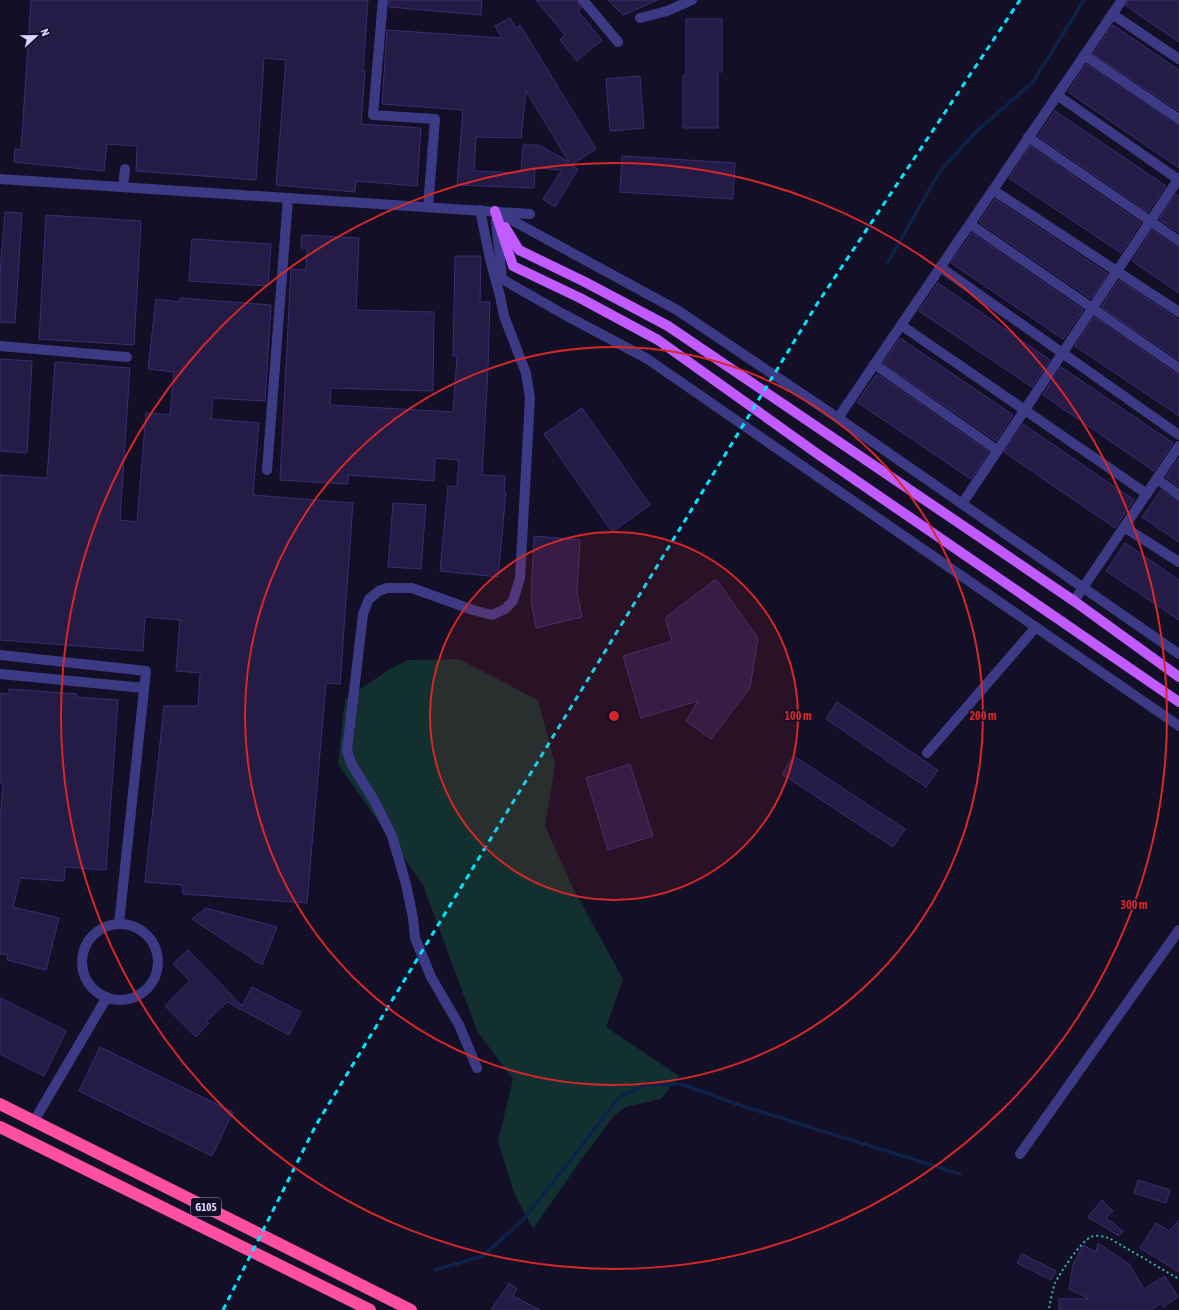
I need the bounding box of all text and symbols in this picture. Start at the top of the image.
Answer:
north arrow [16,16,56,56]
text: N [38,27,52,38]
centre of rings [607,709,621,723]
text: 100 m [784,709,812,723]
text: 200 m [969,709,997,723]
text: 300 m [1120,898,1148,912]
road number: G105 [191,1198,221,1216]

